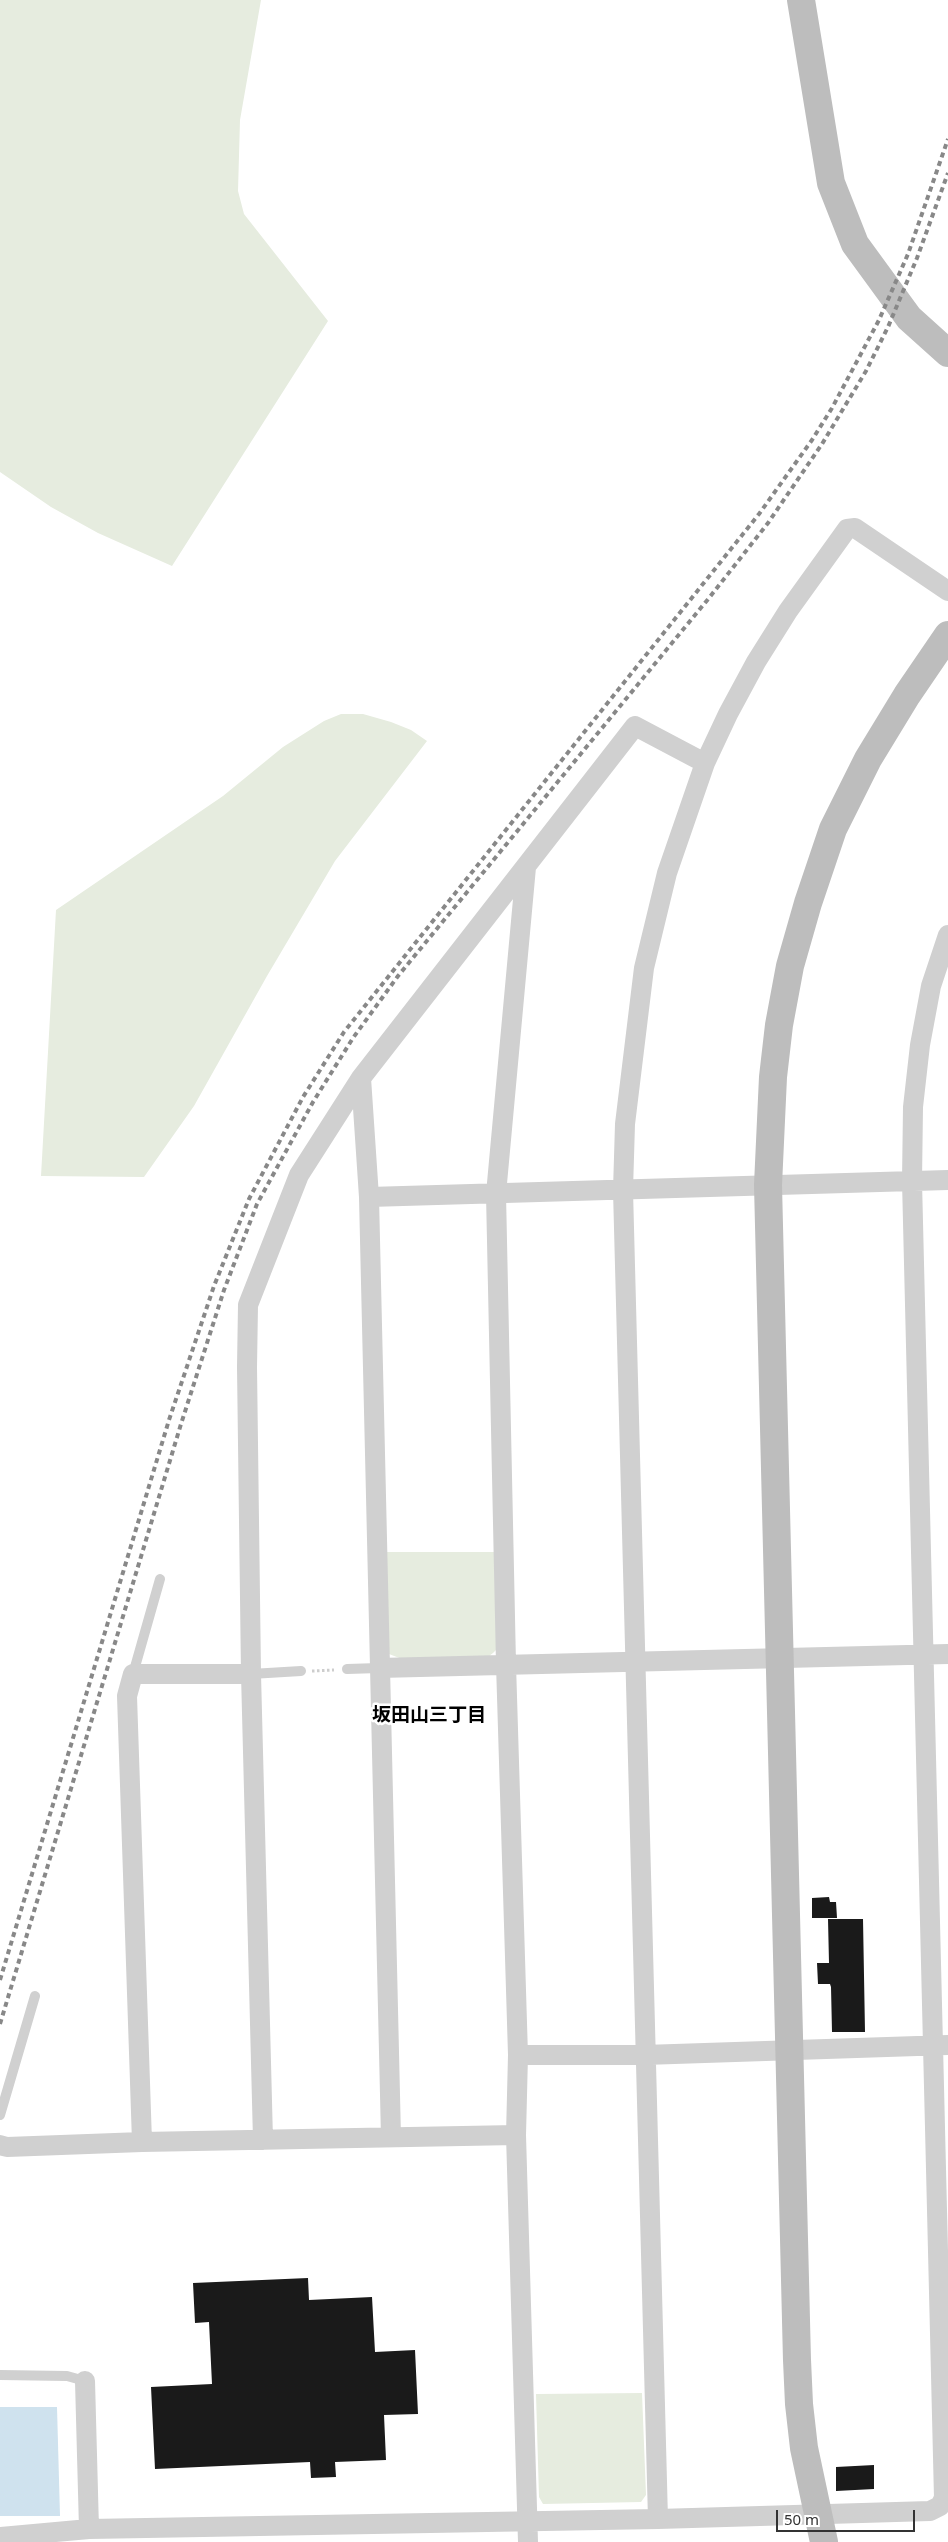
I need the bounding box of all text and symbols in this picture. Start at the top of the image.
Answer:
district label: 坂田山三丁目 [372,1705,486,1727]
scale bar [778,2500,917,2532]
text: 50 m [784,2509,819,2529]

